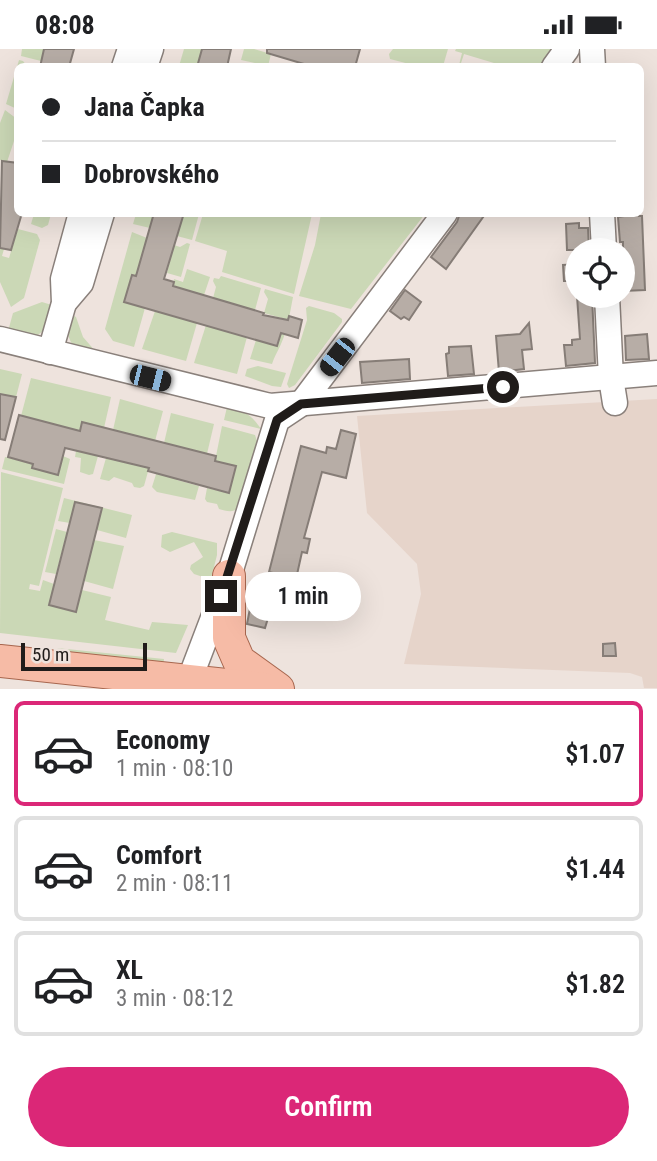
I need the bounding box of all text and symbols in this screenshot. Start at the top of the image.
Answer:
text: 08:08 [35,10,95,40]
text: Jana Čapka [84,92,205,122]
text: Dobrovského [84,159,219,189]
map controls [565,238,635,308]
button: locate [565,238,635,308]
car [316,334,359,380]
car [128,363,173,393]
route start [487,371,519,403]
callout: 1 min [246,571,361,621]
route end [205,580,237,612]
text: 1 min [278,583,328,610]
scale bar [21,639,147,671]
text: 50 m [32,643,69,666]
icon: car [32,722,95,785]
text: Economy [116,725,210,755]
text: $1.07 [565,739,625,769]
text: 1 min · 08:10 [116,755,233,782]
icon: car [32,837,95,900]
text: Comfort [116,840,202,870]
text: $1.44 [565,854,625,884]
text: 2 min · 08:11 [116,870,233,897]
icon: car [32,952,95,1015]
text: XL [116,955,143,985]
text: $1.82 [565,969,625,999]
text: 3 min · 08:12 [116,985,233,1012]
button: Confirm [28,1067,629,1147]

